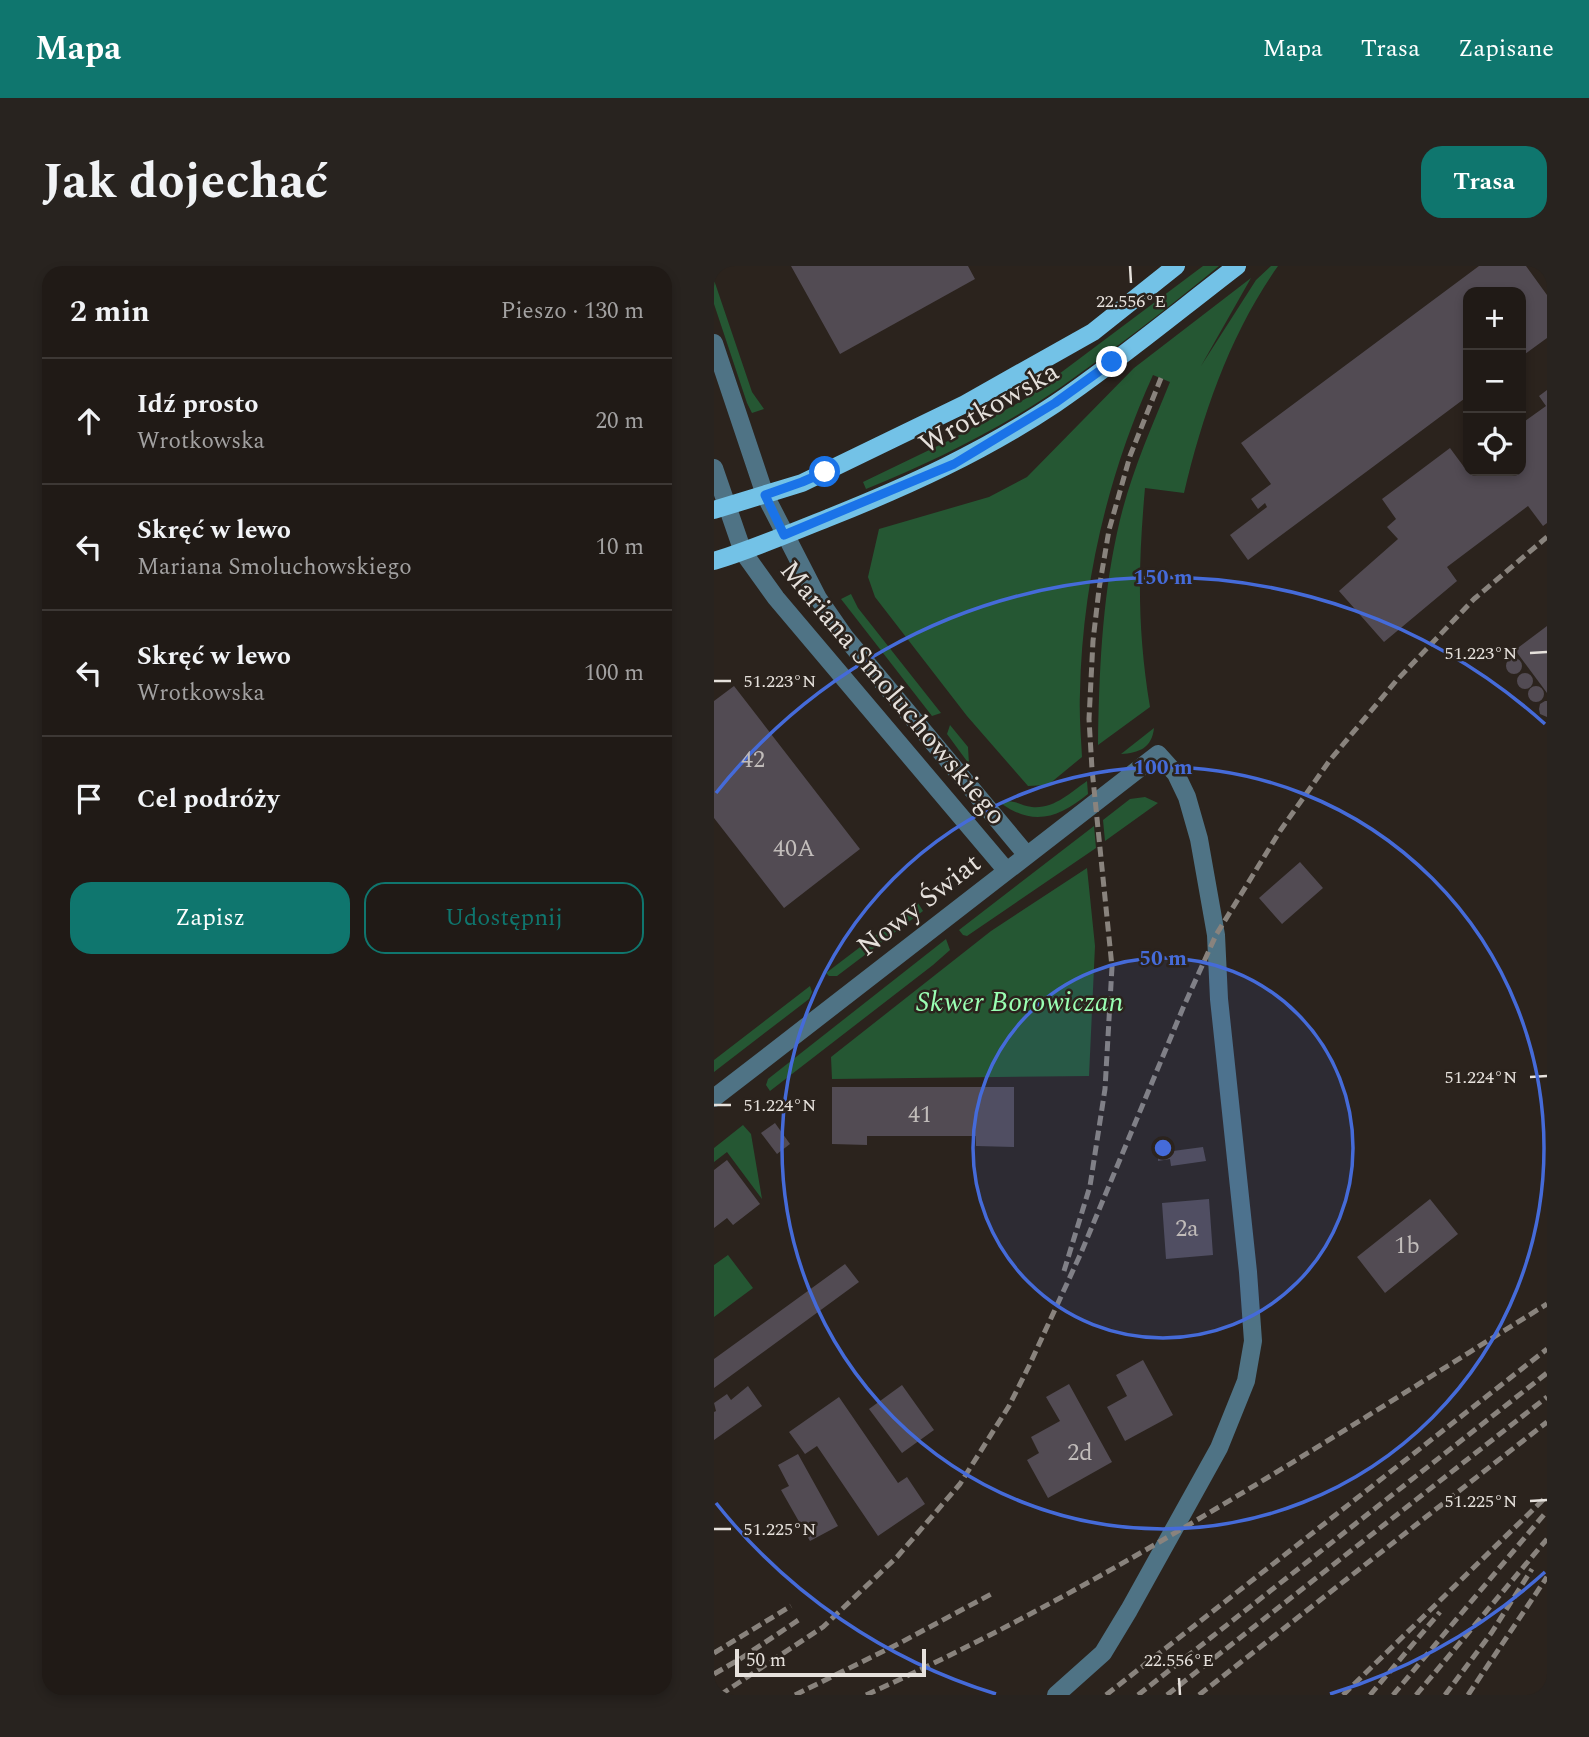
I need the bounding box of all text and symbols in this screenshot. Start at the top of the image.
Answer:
text: Mapa [35,24,121,74]
text: Mapa [1263,31,1323,67]
text: Trasa [1361,31,1420,67]
text: Zapisane [1458,31,1554,67]
text: Jak dojechać [42,145,328,220]
button: Trasa [1421,146,1547,218]
map controls [1463,287,1526,476]
button: + [1463,287,1526,350]
text: 22.556°E [1096,288,1166,315]
text: 2 min [70,289,150,335]
text: Pieszo · 130 m [501,294,644,329]
route end [1096,346,1127,377]
street label: Wrotkowska [911,350,1067,466]
button: − [1463,350,1526,413]
text: Idź prosto [137,384,258,424]
icon: ahead [70,402,108,440]
text: 20 m [595,404,644,439]
button: locate [1463,413,1526,476]
text: Wrotkowska [137,424,265,459]
route start [809,456,840,487]
text: Skręć w lewo [137,510,291,550]
icon: left [70,528,108,566]
text: 10 m [595,530,644,565]
text: Mariana Smoluchowskiego [137,550,412,585]
street label: Mariana Smoluchowskiego [769,551,1017,835]
text: 150 m [1133,562,1193,594]
text: Skręć w lewo [137,636,291,676]
text: 51.223°N [1445,640,1517,667]
icon: left [70,654,108,692]
text: 100 m [584,656,644,691]
text: 51.223°N [744,668,816,695]
text: Wrotkowska [137,676,265,711]
house number: 42 [741,742,765,778]
text: 100 m [1133,752,1193,784]
text: Cel podróży [137,779,279,819]
icon: arrive [70,780,108,818]
house number: 40A [773,831,815,867]
street label: Nowy Świat [847,842,991,967]
button: Zapisz [70,882,350,954]
button: Udostępnij [364,882,644,954]
text: 50 m [1139,943,1187,975]
park label: Skwer Borowiczan [916,981,1124,1024]
text: 51.224°N [1445,1064,1517,1091]
text: 51.224°N [744,1092,816,1119]
house number: 41 [908,1097,932,1133]
centre of rings [1151,1136,1175,1160]
house number: 2a [1175,1211,1199,1247]
house number: 1b [1394,1228,1420,1264]
house number: 2d [1067,1435,1093,1471]
text: 51.225°N [1445,1488,1517,1515]
text: 51.225°N [744,1516,816,1543]
scale bar [735,1646,926,1678]
text: 50 m [746,1646,786,1675]
text: 22.556°E [1144,1647,1214,1674]

